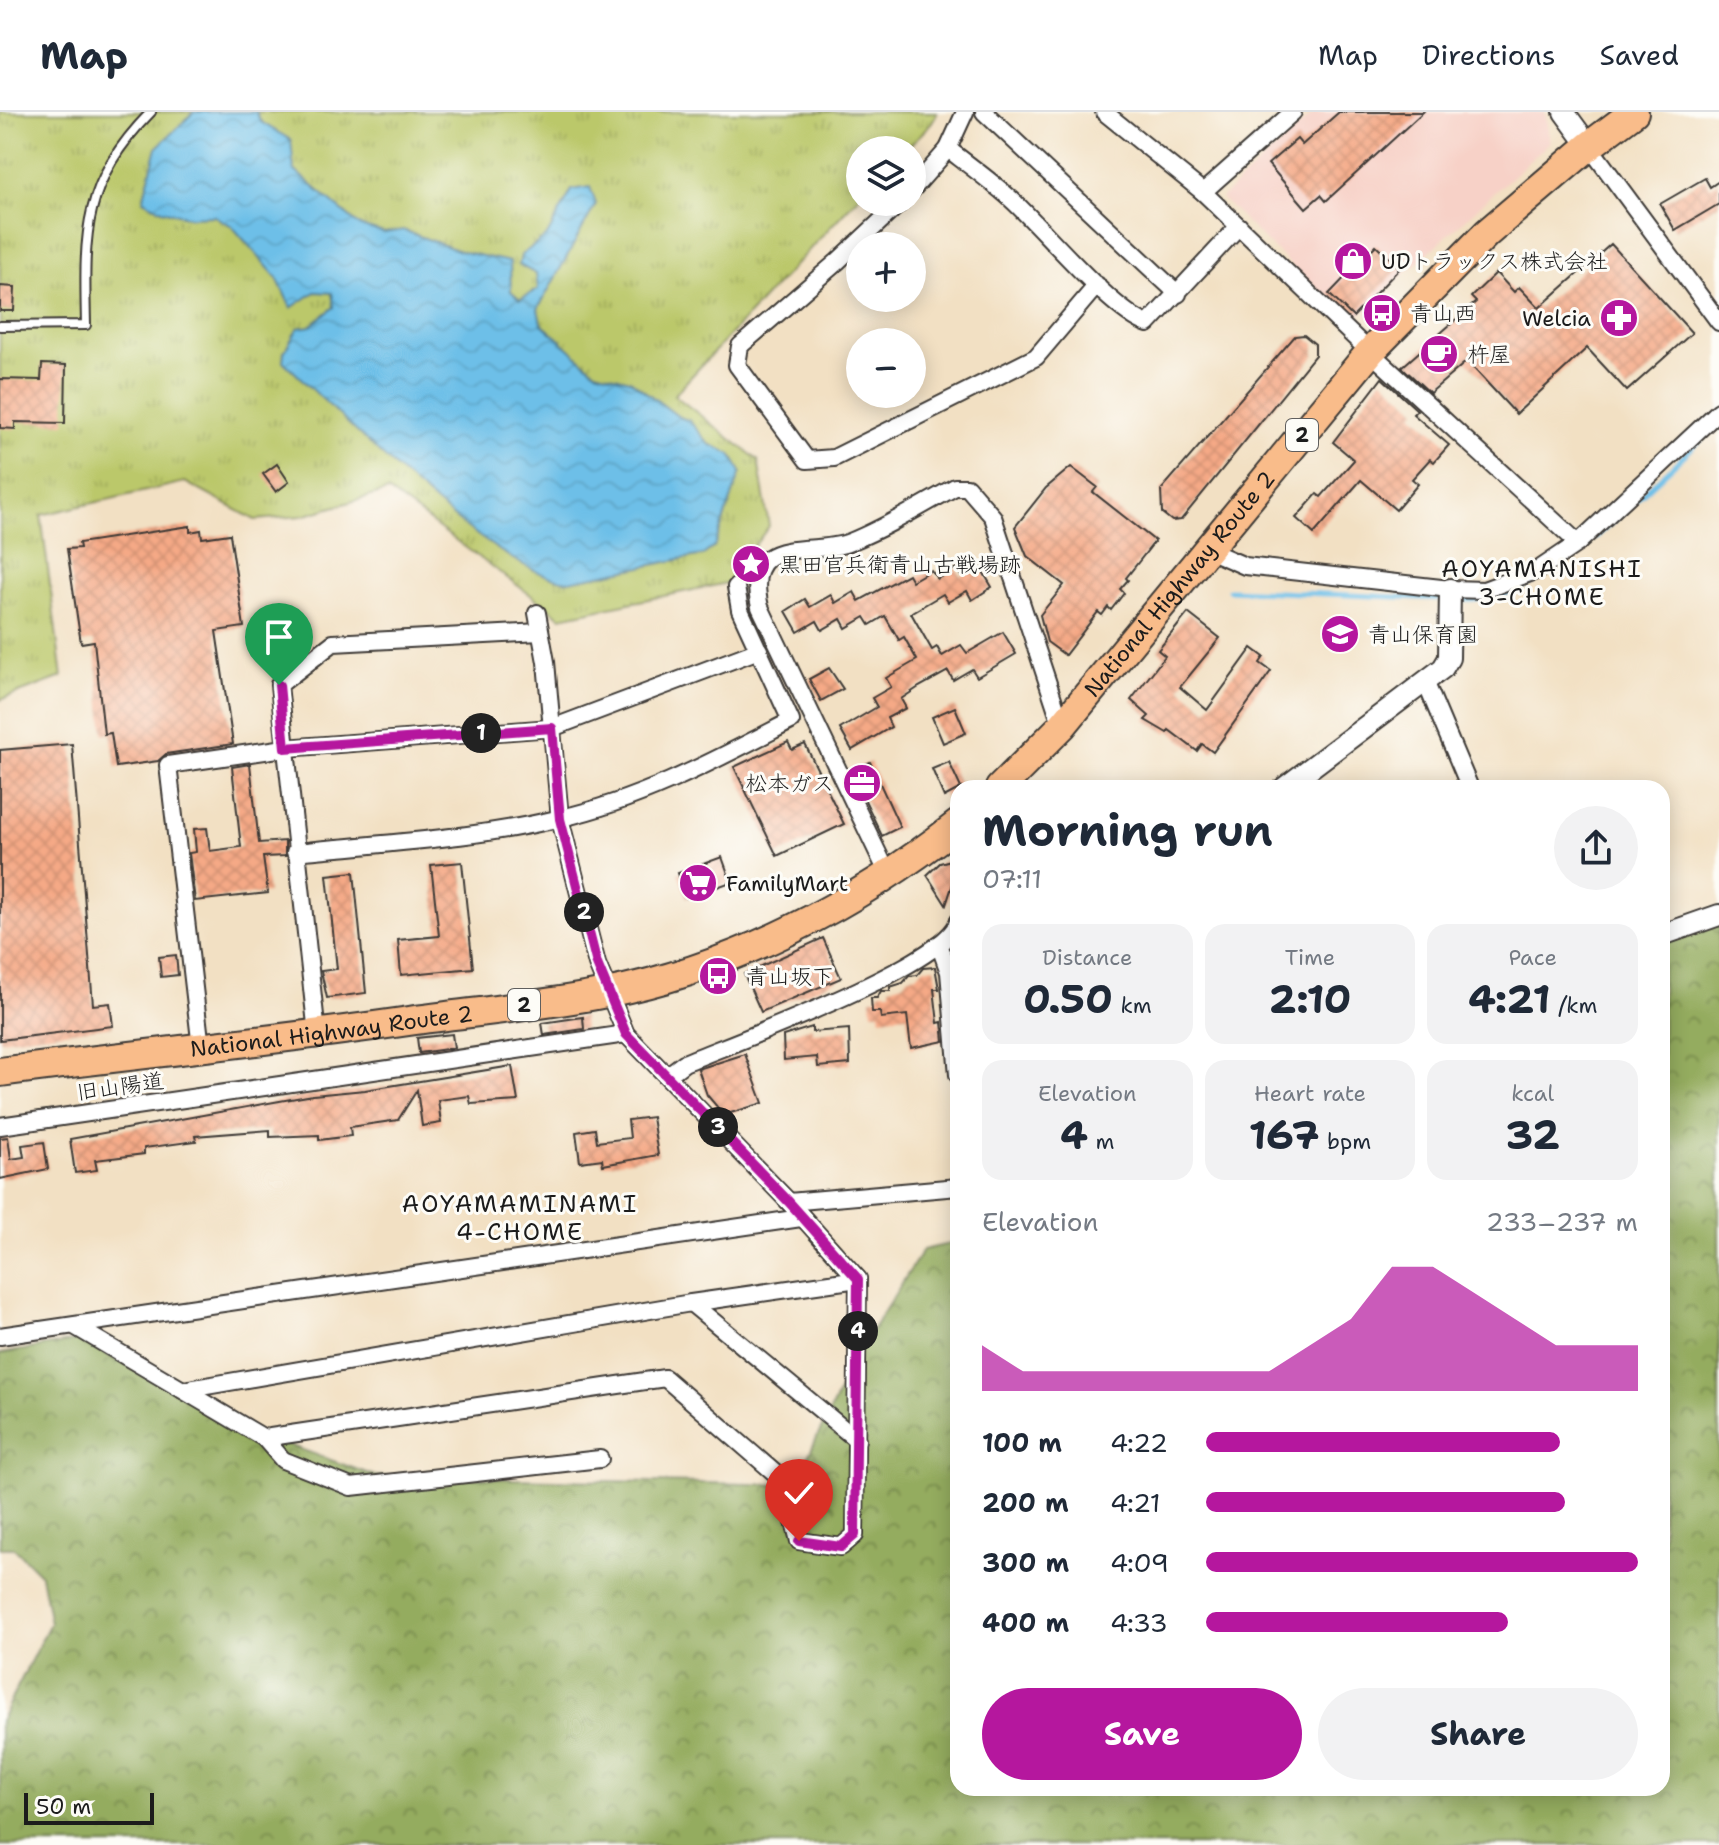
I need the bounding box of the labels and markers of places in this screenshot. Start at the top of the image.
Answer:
shop icon: UDトラックス株式会社 [1332,240,1374,282]
place label: UDトラックス株式会社 [1381,247,1608,276]
bus stop icon: 青山西 [1361,292,1403,334]
pharmacy icon: Welcia [1598,297,1640,339]
place label: 青山西 [1410,299,1476,328]
place label: Welcia [1522,304,1591,333]
cafe icon: 杵屋 [1418,333,1460,375]
place label: 杵屋 [1467,340,1511,369]
place icon: 黒田官兵衛青山古戦場跡 [730,543,772,585]
place label: 黒田官兵衛青山古戦場跡 [779,550,1021,579]
pin [245,603,313,685]
school or university icon: 青山保育園 [1319,613,1361,655]
place label: 青山保育園 [1368,620,1478,649]
pin: 1 [461,713,501,753]
office icon: 松本ガス [841,762,883,804]
place label: 松本ガス [746,769,834,798]
supermarket icon: FamilyMart [677,862,719,904]
place label: FamilyMart [726,869,848,898]
pin: 2 [564,892,604,932]
bus stop icon: 青山坂下 [697,955,739,997]
place label: 青山坂下 [746,962,834,991]
pin: 3 [698,1107,738,1147]
pin: 4 [838,1311,878,1351]
pin [765,1459,833,1541]

